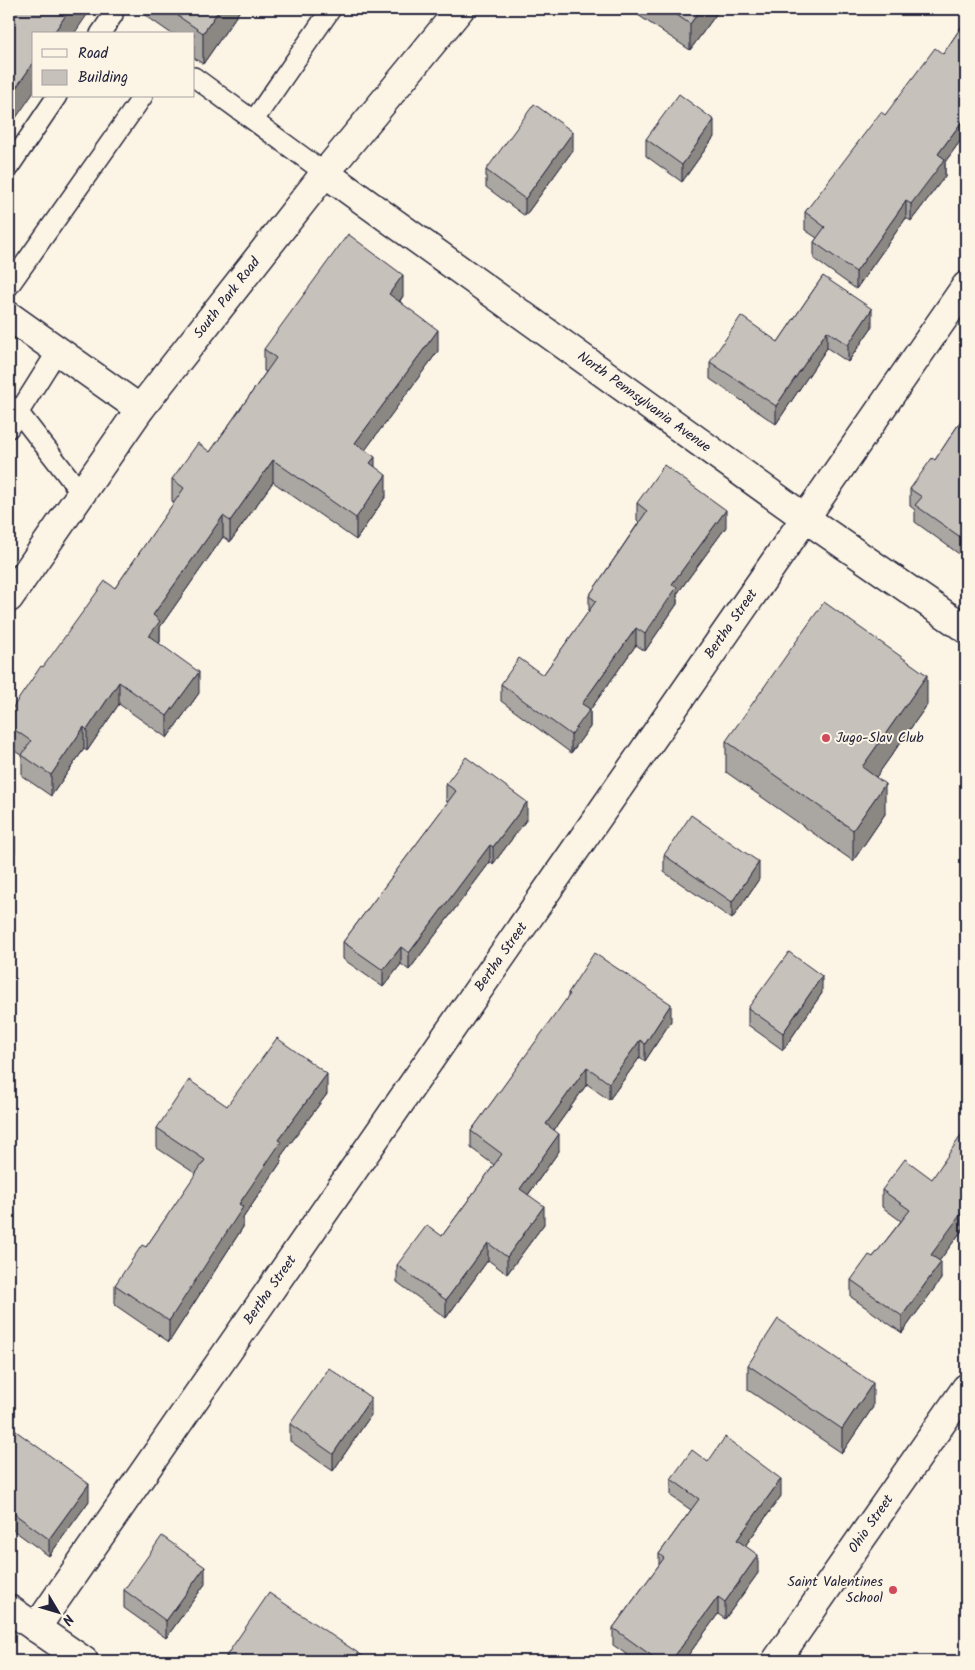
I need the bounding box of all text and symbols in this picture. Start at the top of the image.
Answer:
legend [32,32,195,98]
text: Road [78,42,109,66]
text: Building [78,66,128,90]
street label: South Park Road [188,252,266,343]
street label: North Pennsylvania Avenue [573,346,716,458]
street label: Bertha Street [699,584,763,663]
place label: Jugo-Slav Club [836,727,924,749]
marker: Jugo-Slav Club [820,732,832,744]
street label: Bertha Street [469,917,533,996]
street label: Bertha Street [238,1250,302,1329]
street label: Ohio Street [843,1490,900,1558]
place label: Saint Valentines School [787,1571,884,1609]
marker: Saint Valentines School [887,1584,899,1596]
north arrow [32,1588,82,1638]
text: N [56,1609,79,1630]

